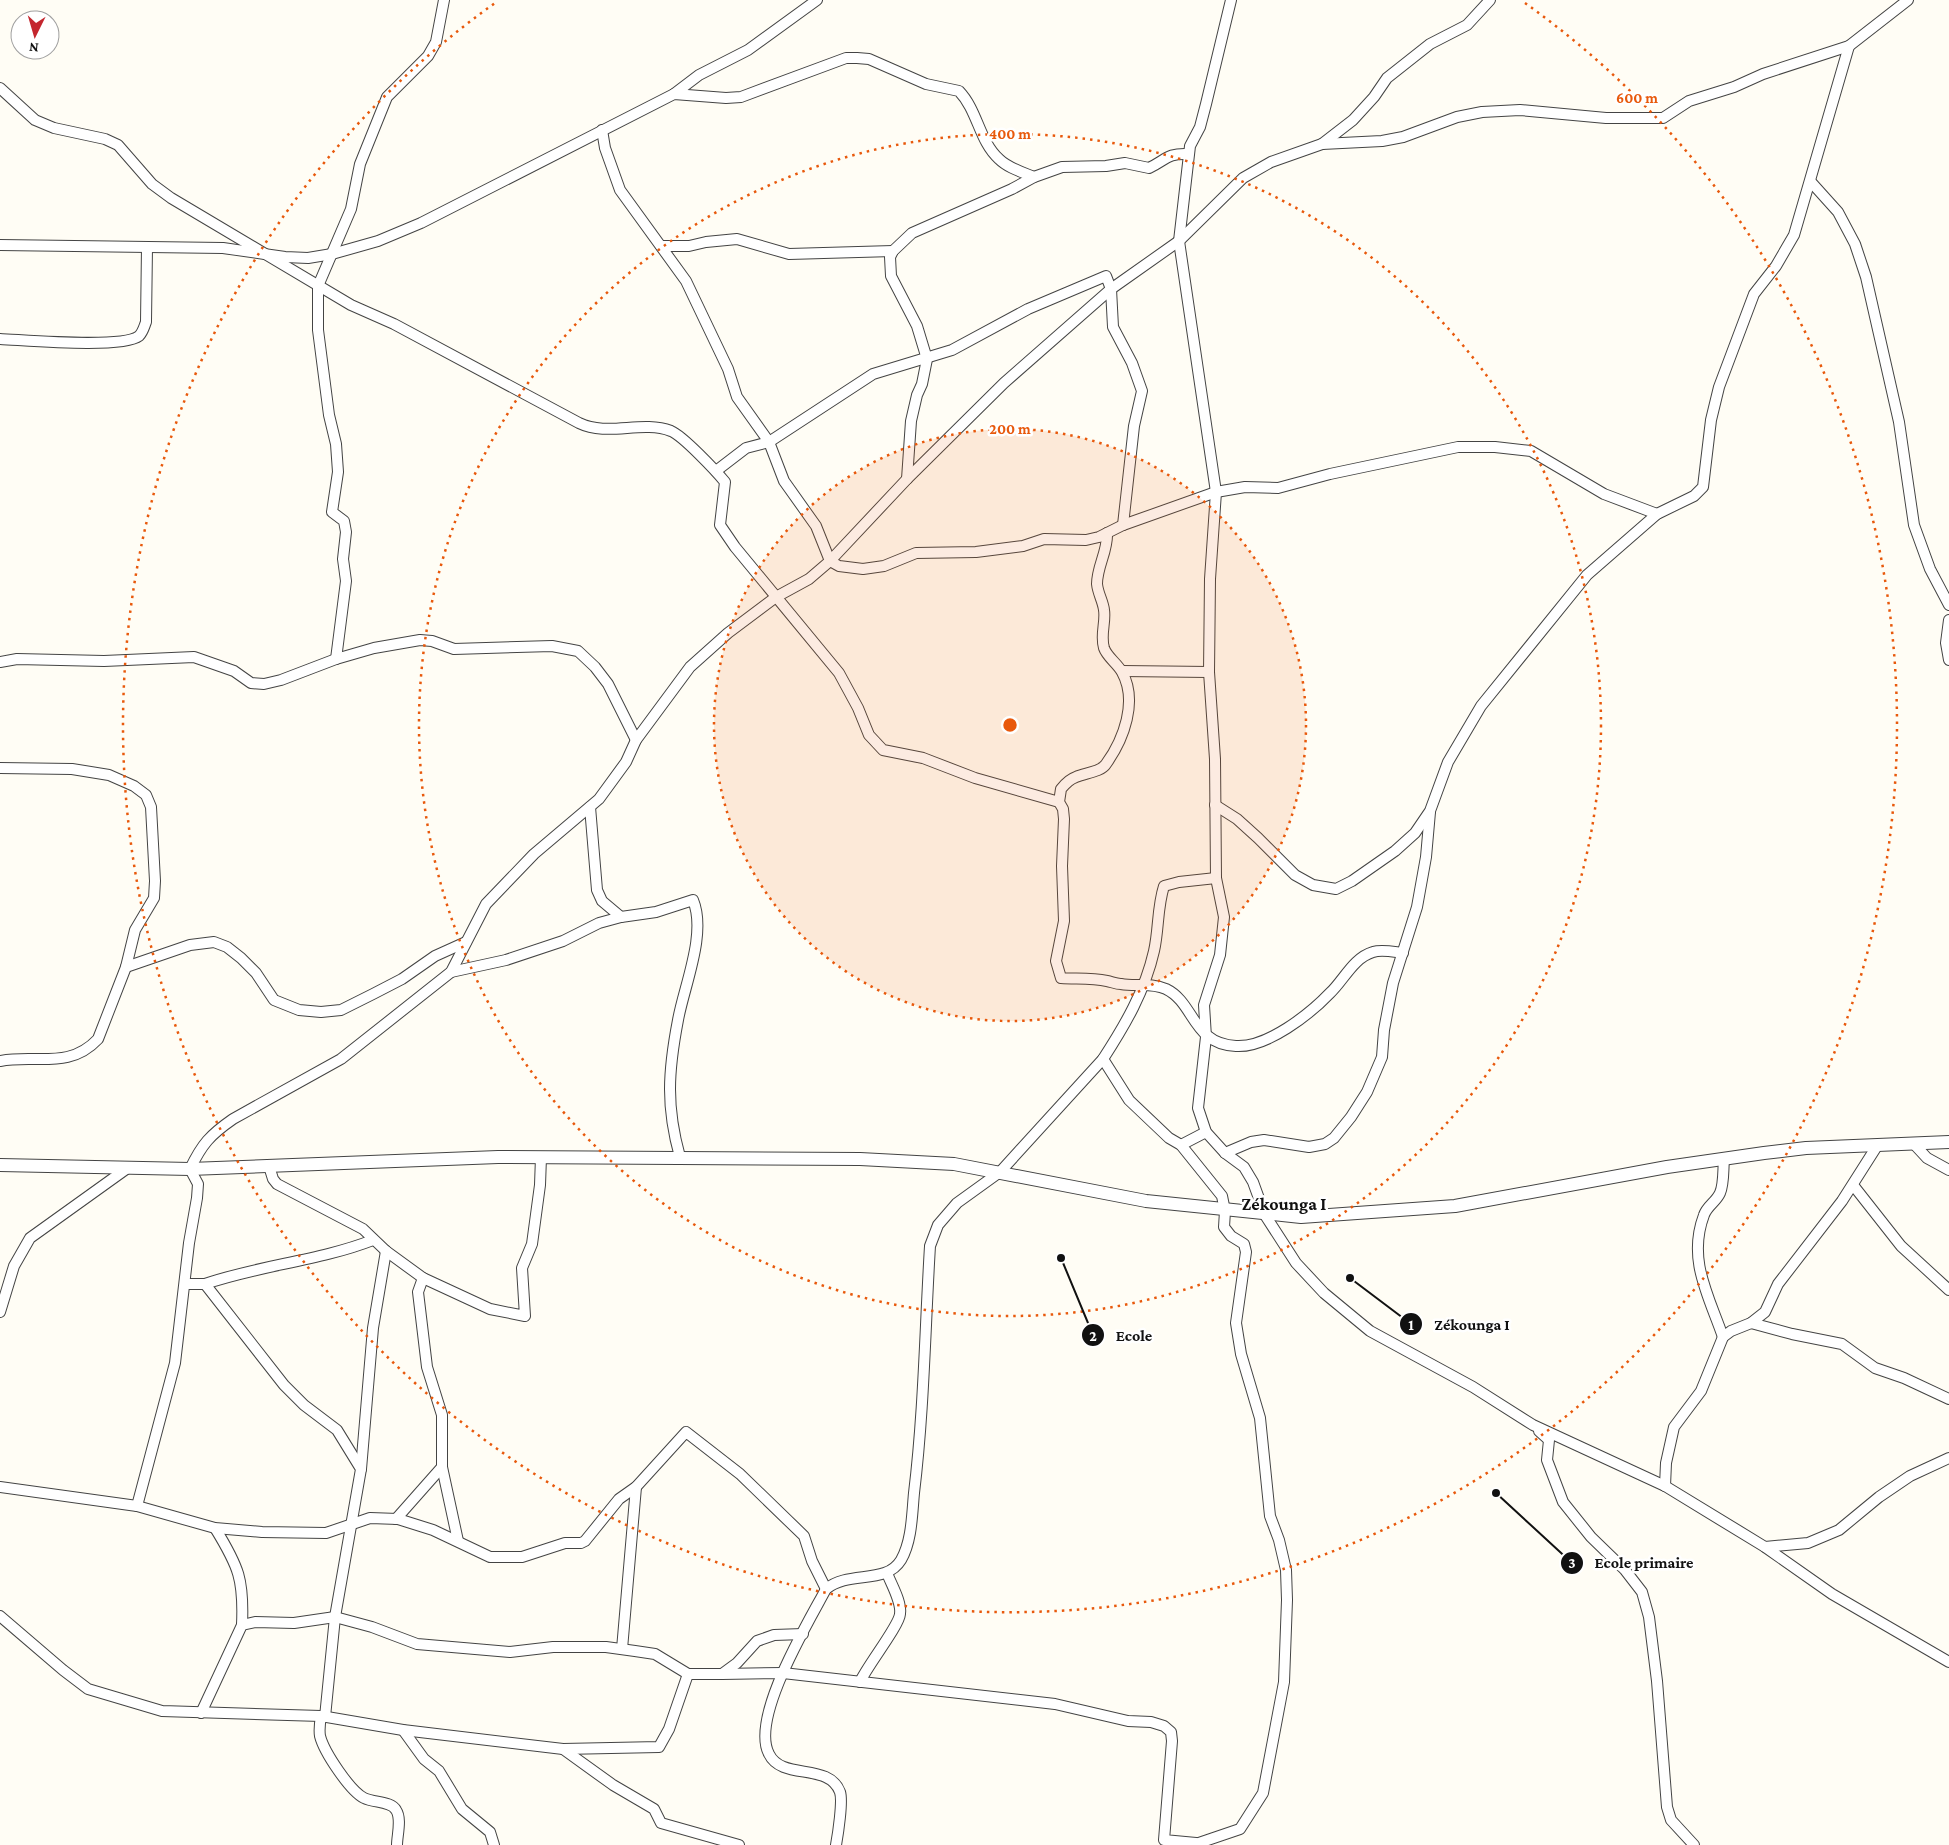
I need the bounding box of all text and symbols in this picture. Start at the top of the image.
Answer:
north arrow [10,10,60,60]
text: N [28,40,39,56]
text: 600 m [1616,90,1658,106]
text: 400 m [989,126,1031,142]
text: 200 m [989,421,1031,437]
centre of rings [1001,716,1019,734]
district label: Zékounga I [1242,1194,1326,1214]
callout: Zékounga I [1399,1309,1519,1340]
text: Zékounga I [1434,1316,1510,1333]
text: 1 [1408,1317,1414,1333]
callout: Ecole [1081,1320,1163,1351]
text: Ecole [1116,1327,1153,1344]
text: 2 [1089,1328,1097,1344]
callout: Ecole primaire [1560,1547,1704,1578]
text: Ecole primaire [1595,1554,1694,1571]
text: 3 [1568,1555,1576,1571]

